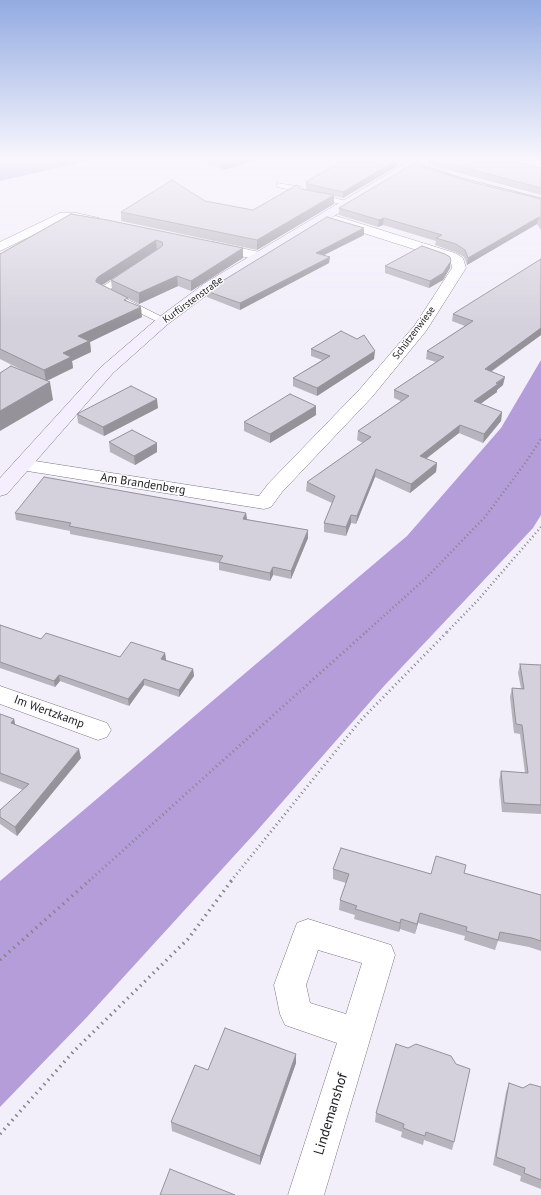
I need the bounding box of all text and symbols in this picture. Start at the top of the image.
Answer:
street label: Kurfürstenstraße [161,274,225,326]
street label: Schützenwiese [390,304,438,362]
street label: Am Brandenberg [100,470,186,498]
street label: Im Wertzkamp [12,693,86,731]
street label: Lindemanshof [311,1071,351,1157]

